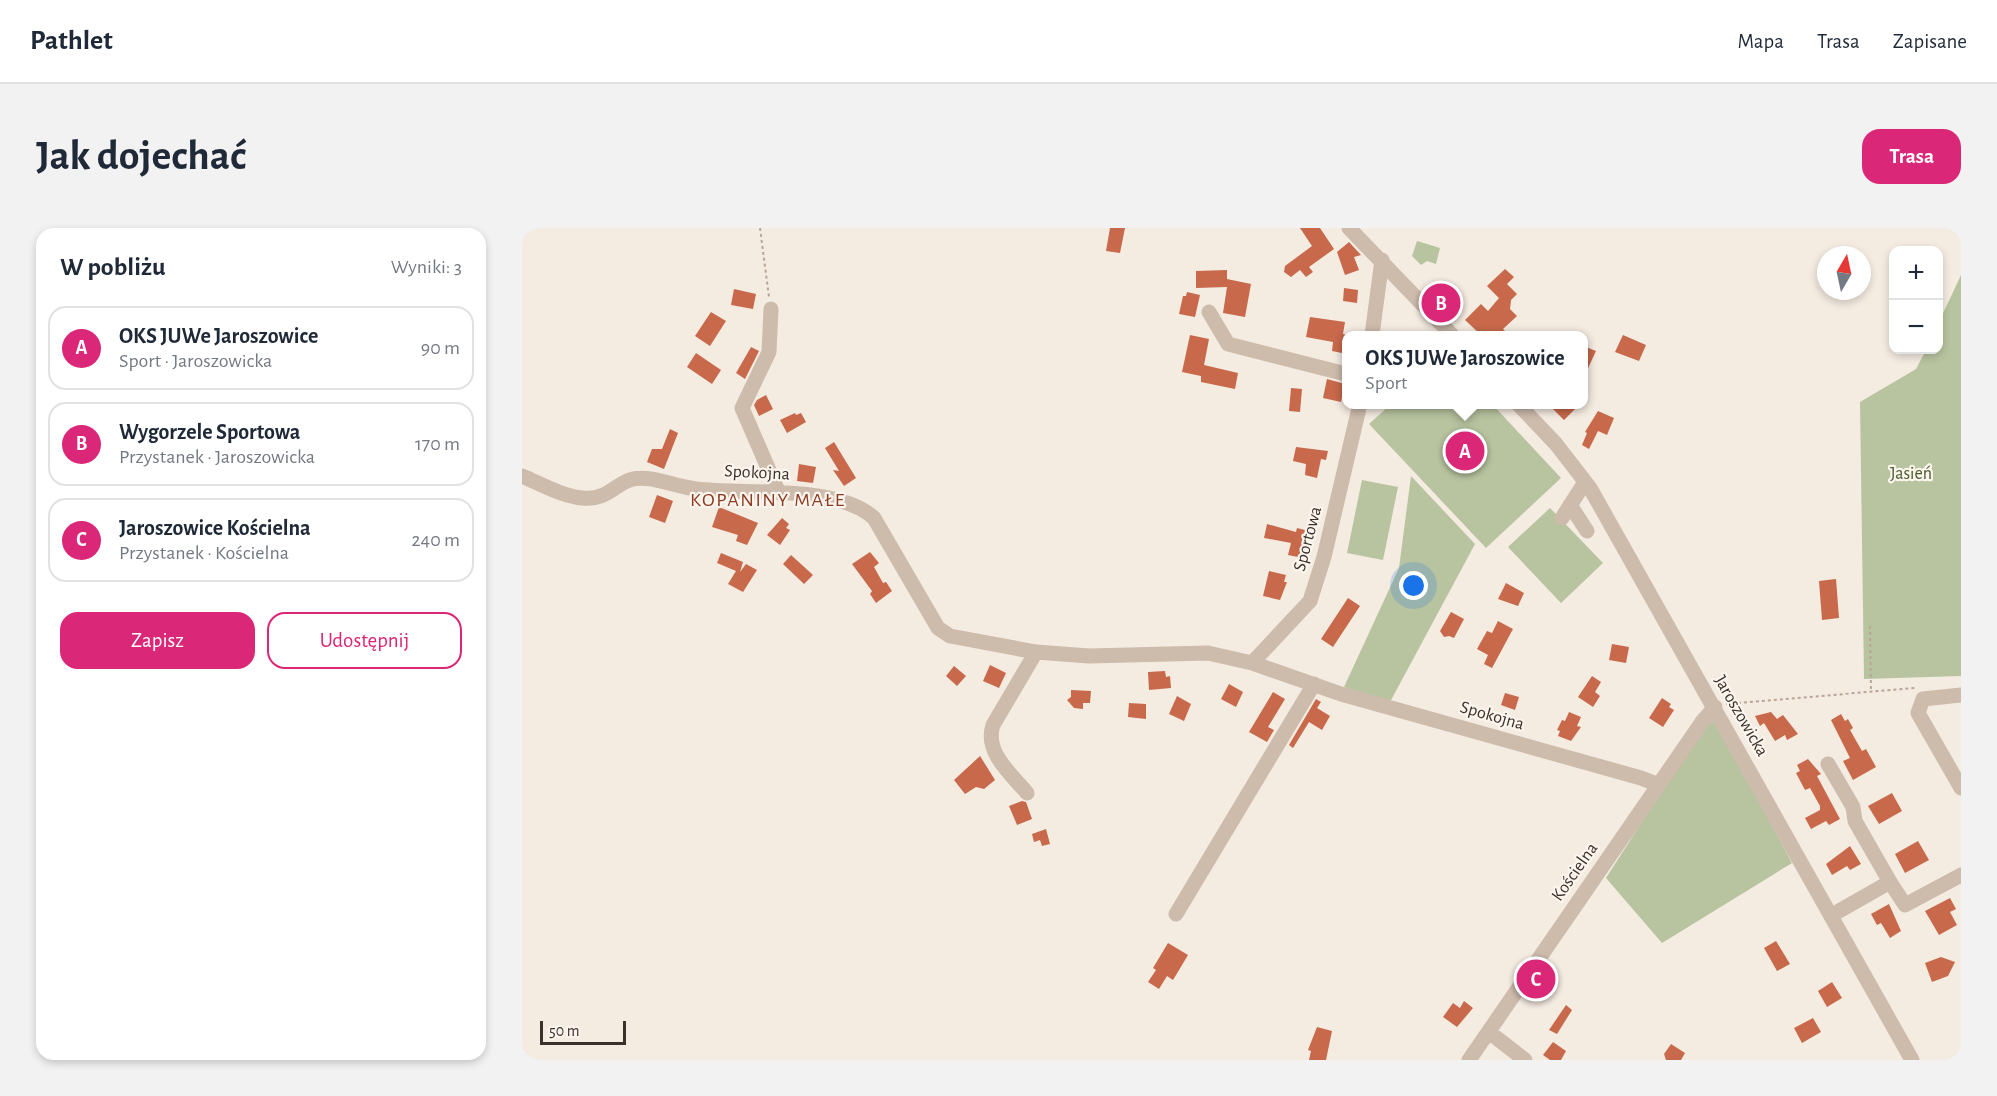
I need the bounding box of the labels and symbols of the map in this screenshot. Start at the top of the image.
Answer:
north arrow [1817,246,1871,300]
pin: B [1422,280,1460,326]
pin: A [1446,428,1484,474]
street label: Spokojna [724,462,790,484]
park label: Jasień [1890,465,1932,483]
district label: KOPANINY MAŁE [690,490,846,510]
street label: Sportowa [1291,505,1325,573]
your location [1399,571,1428,600]
street label: Jaroszowicka [1711,673,1771,759]
street label: Spokojna [1458,698,1526,734]
street label: Kościelna [1549,840,1601,904]
pin: C [1516,956,1556,1002]
scale bar [540,1018,626,1046]

